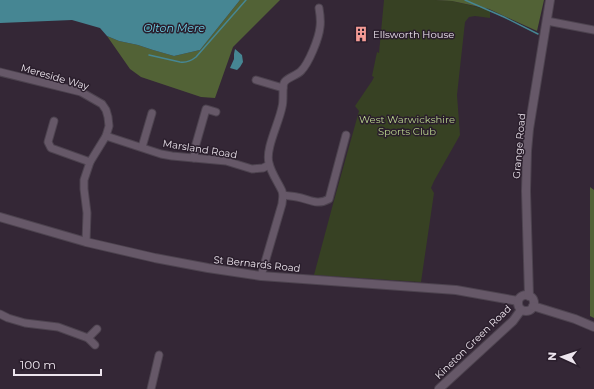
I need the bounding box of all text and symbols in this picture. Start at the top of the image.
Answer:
water label: Olton Mere [143,21,205,35]
building icon: Ellsworth House [352,25,370,43]
place label: Ellsworth House [373,28,454,41]
street label: Mereside Way [19,61,91,93]
park label: West Warwickshire Sports Club [359,113,455,138]
street label: Grange Road [510,113,528,179]
street label: Marsland Road [162,137,238,161]
street label: St Bernards Road [213,253,301,275]
street label: Kineton Green Road [432,302,514,382]
north arrow [542,337,582,377]
scale bar [14,351,101,377]
text: N [545,352,559,361]
text: 100 m [20,357,56,372]

